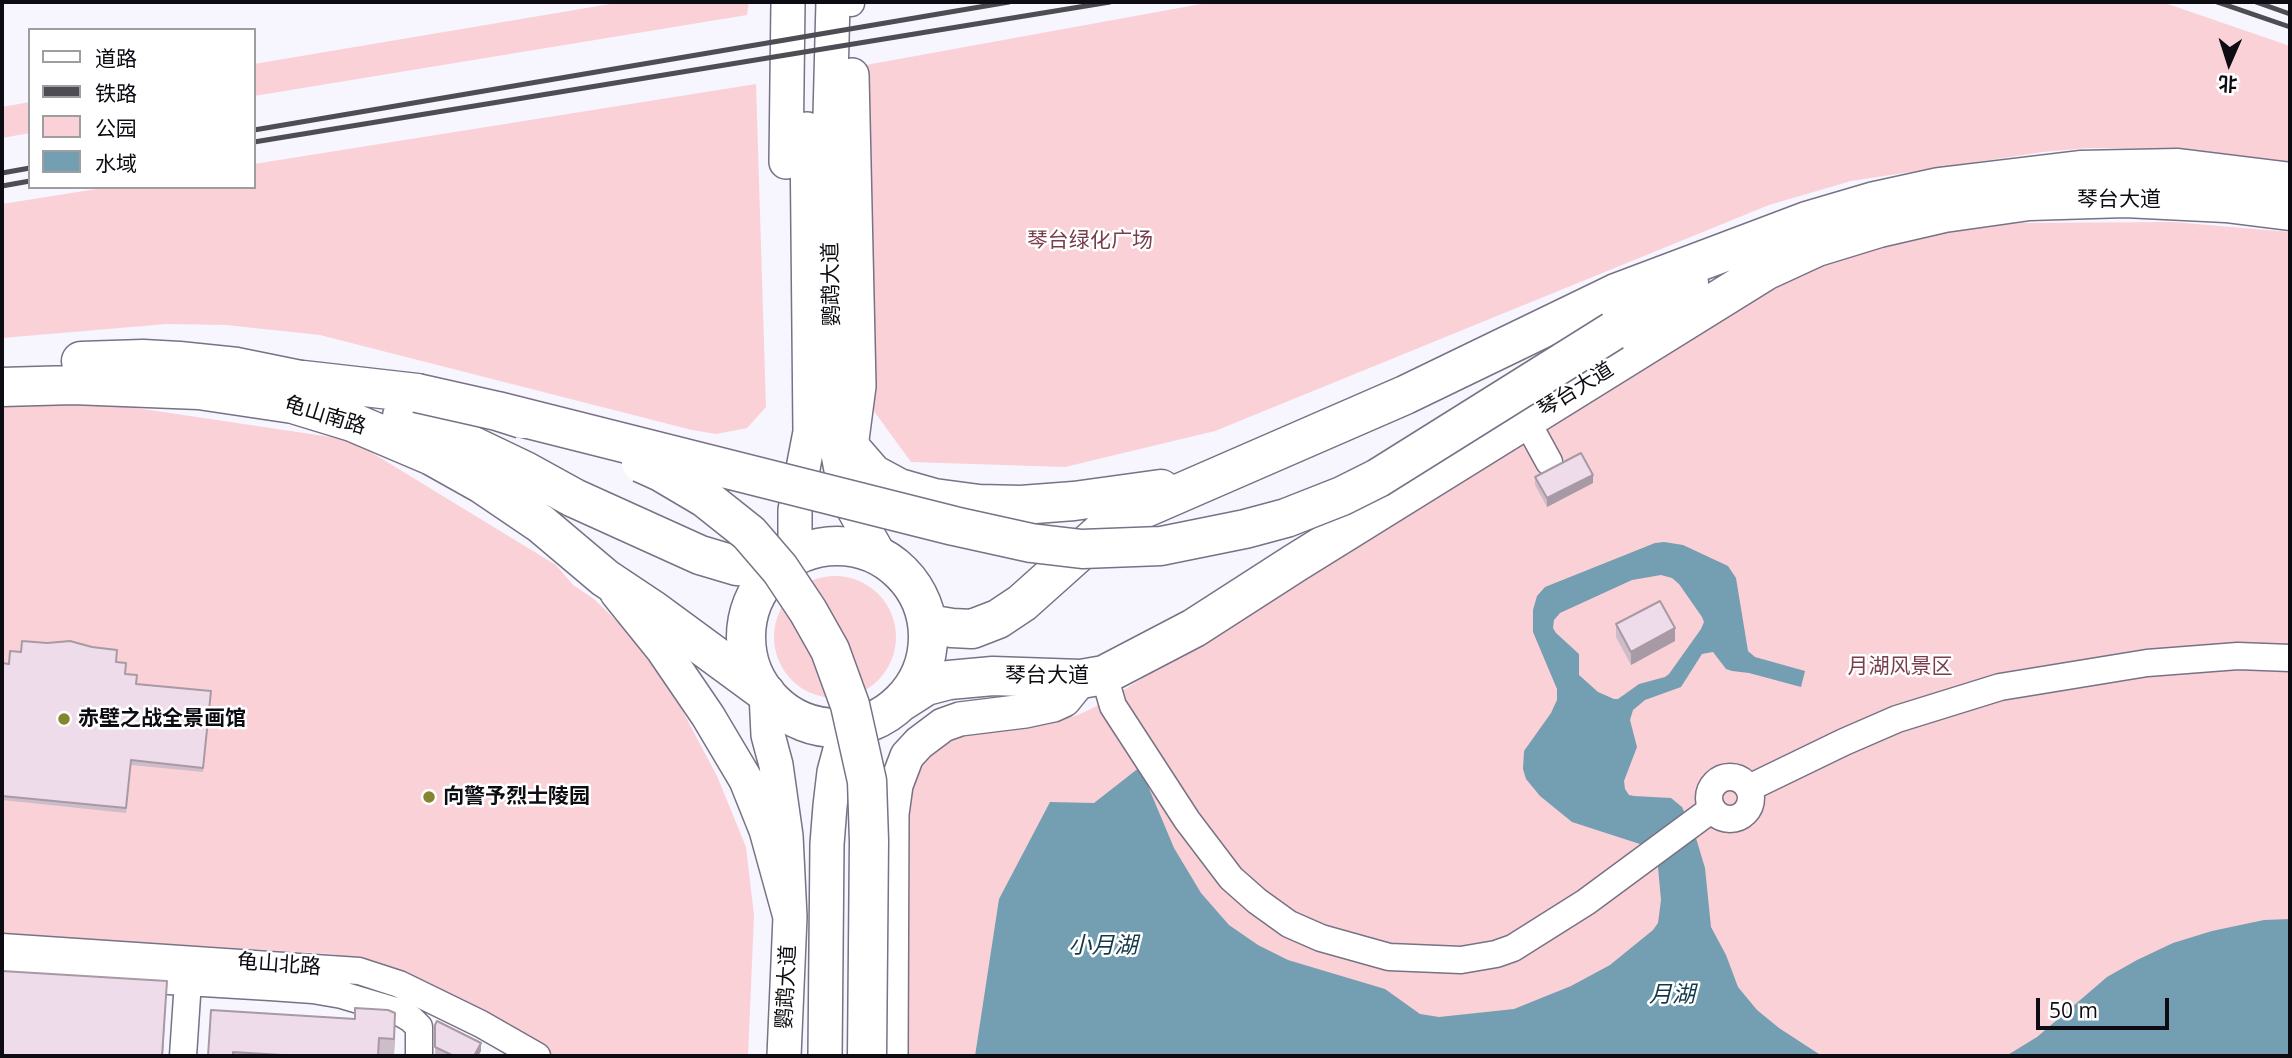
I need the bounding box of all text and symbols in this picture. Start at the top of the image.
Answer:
legend [28,28,256,189]
north arrow [2194,28,2264,98]
text: 道路 [95,44,137,72]
text: 北 [2218,70,2238,97]
text: 铁路 [95,79,137,107]
text: 公园 [95,114,137,142]
text: 水域 [95,149,137,177]
street label: 琴台大道 [2077,187,2161,213]
park label: 琴台绿化广场 [1027,228,1153,254]
street label: 鹦鹉大道 [819,242,845,326]
street label: 琴台大道 [1534,357,1618,423]
street label: 龟山南路 [281,392,369,440]
park label: 月湖风景区 [1848,654,1952,680]
street label: 琴台大道 [1005,663,1089,689]
place label: 赤壁之战全景画馆 [78,706,246,732]
marker: 赤壁之战全景画馆 [56,711,72,727]
place label: 向警予烈士陵园 [443,784,590,810]
marker: 向警予烈士陵园 [421,789,437,805]
water label: 小月湖 [1069,932,1137,960]
street label: 鹦鹉大道 [772,944,802,1030]
street label: 龟山北路 [236,950,322,980]
water label: 月湖 [1649,981,1695,1009]
scale bar [2040,984,2173,1028]
text: 50 m [2049,996,2098,1024]

